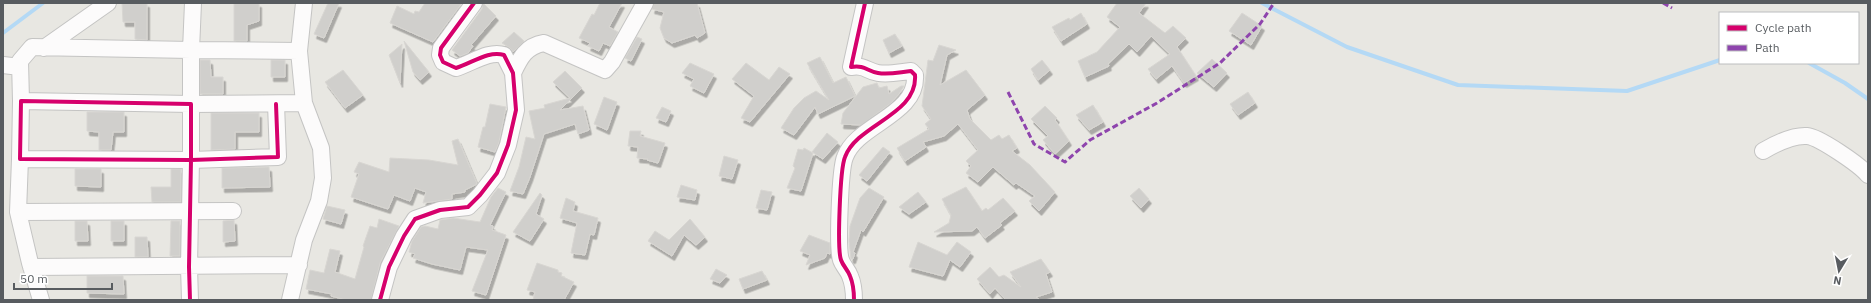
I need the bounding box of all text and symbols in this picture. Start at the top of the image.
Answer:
legend [1719,12,1859,64]
text: Cycle path [1755,20,1812,35]
text: Path [1755,40,1780,55]
north arrow [1819,251,1859,291]
scale bar [14,265,112,291]
text: 50 m [20,271,48,286]
text: N [1832,273,1842,288]

